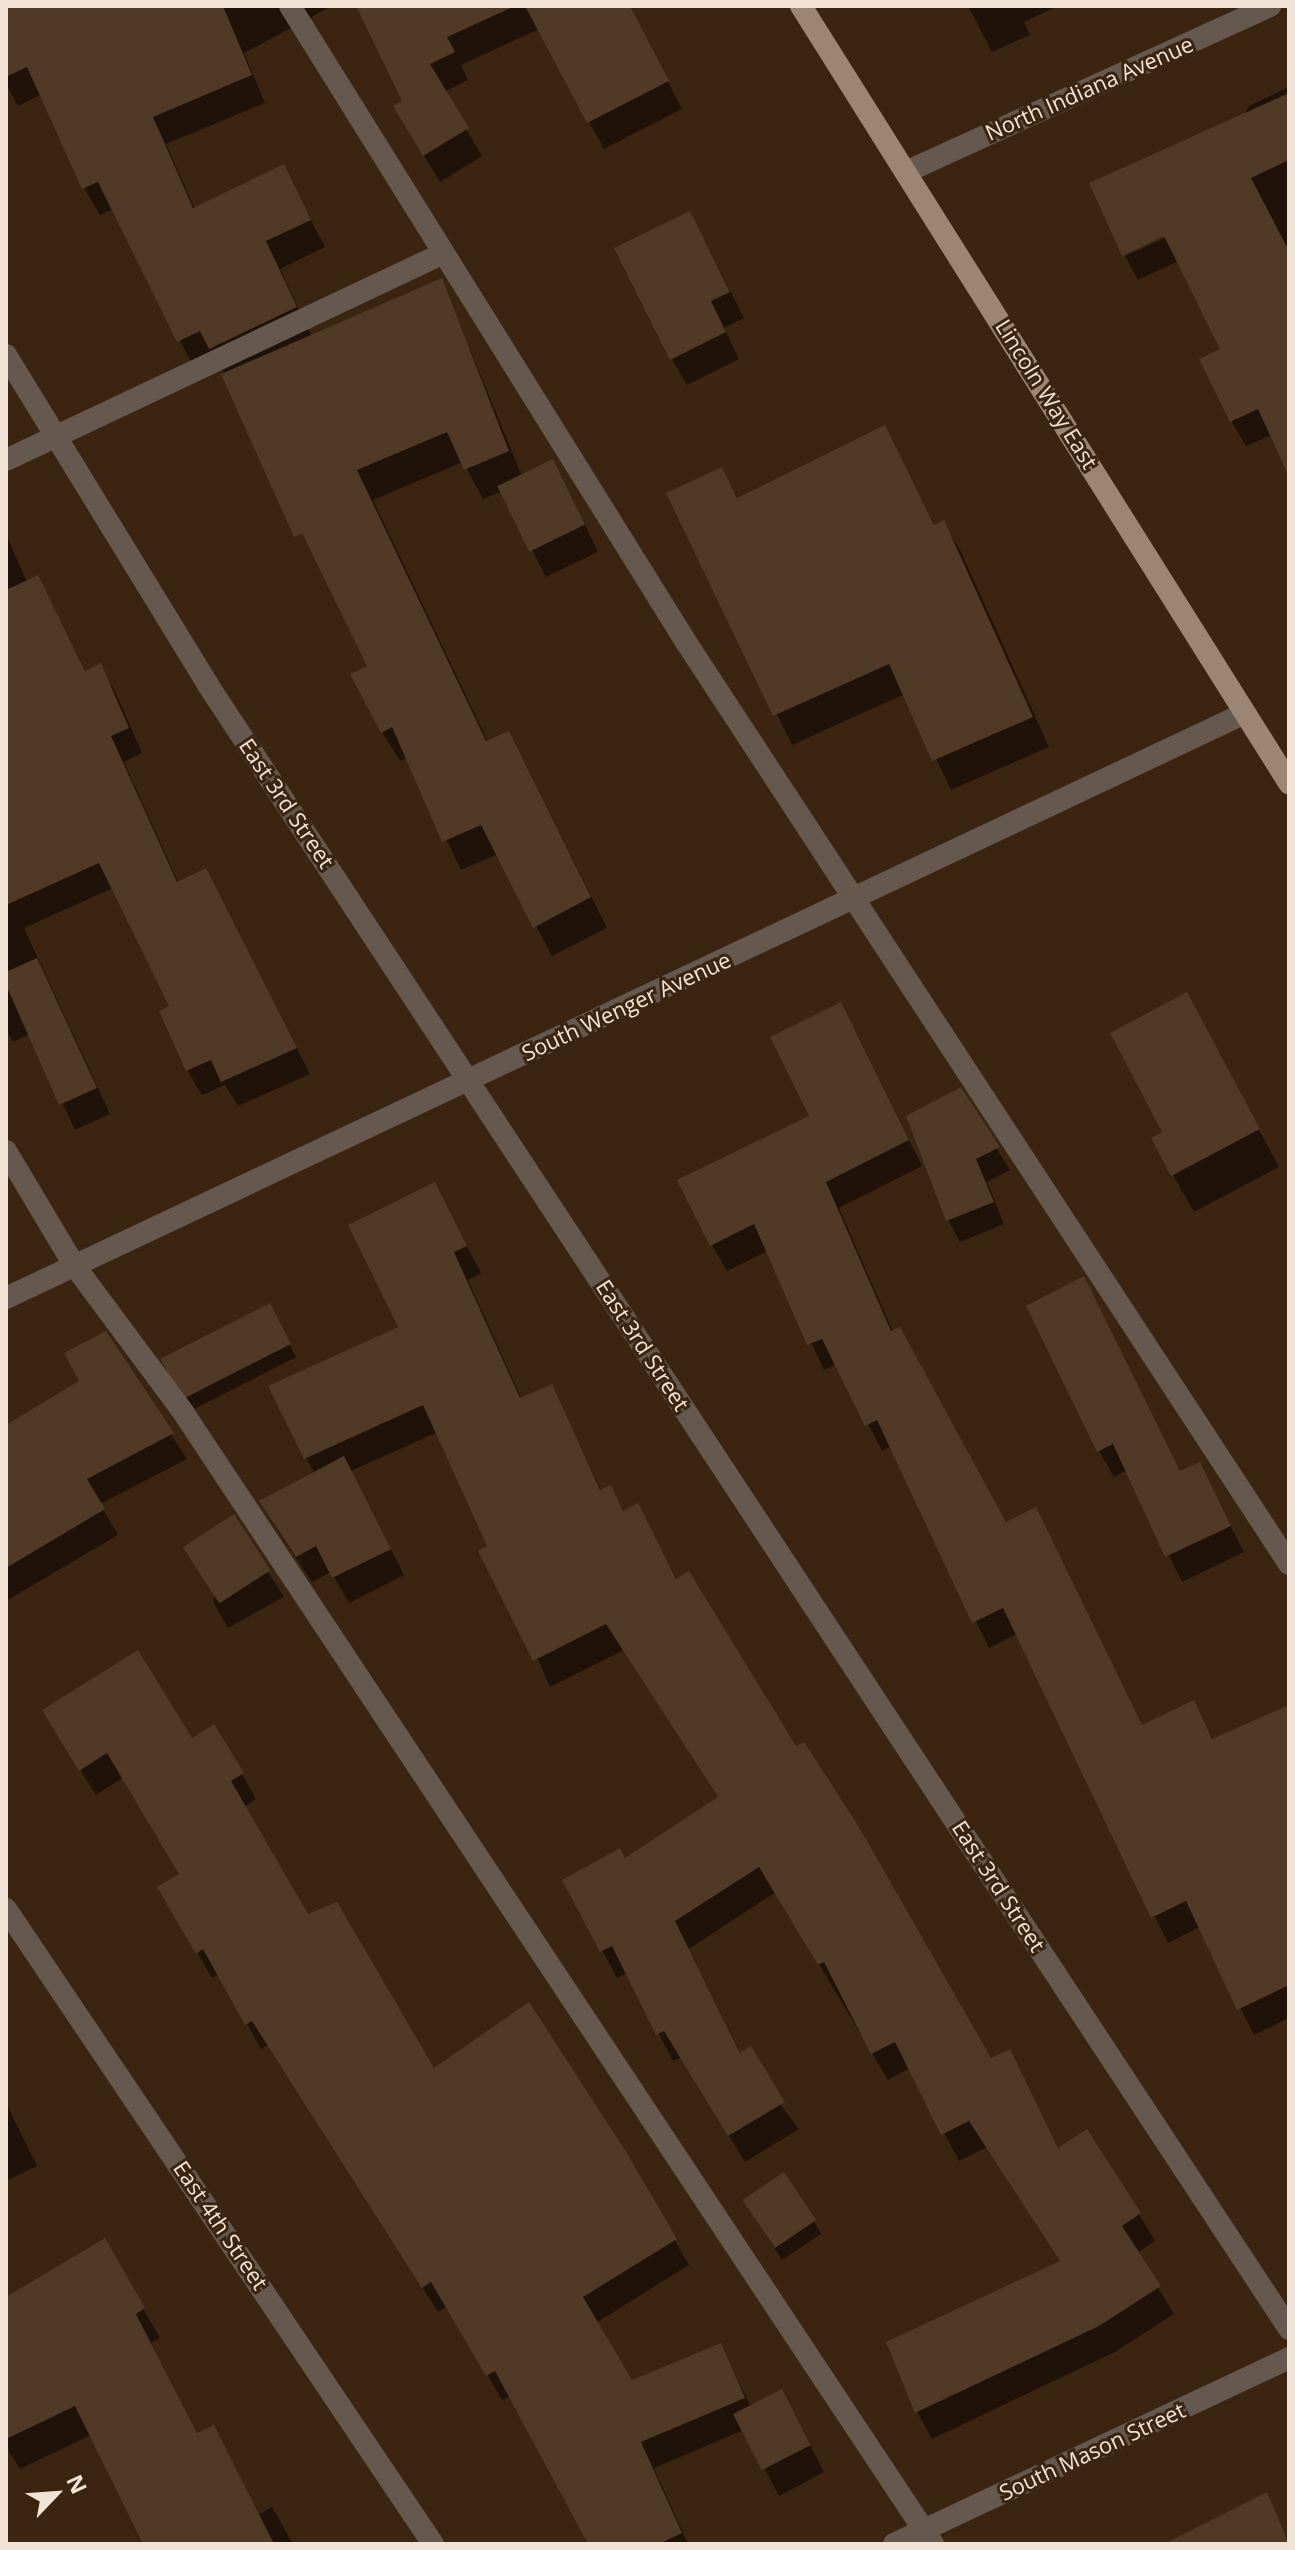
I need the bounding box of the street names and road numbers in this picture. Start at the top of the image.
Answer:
street label: North Indiana Avenue [981,30,1197,146]
street label: Lincoln Way East [990,314,1104,474]
street label: East 3rd Street [234,733,340,873]
street label: South Wenger Avenue [517,946,735,1066]
street label: East 3rd Street [591,1275,695,1415]
street label: East 3rd Street [947,1816,1051,1956]
street label: East 4th Street [168,2156,274,2294]
street label: South Mason Street [995,2396,1189,2506]

